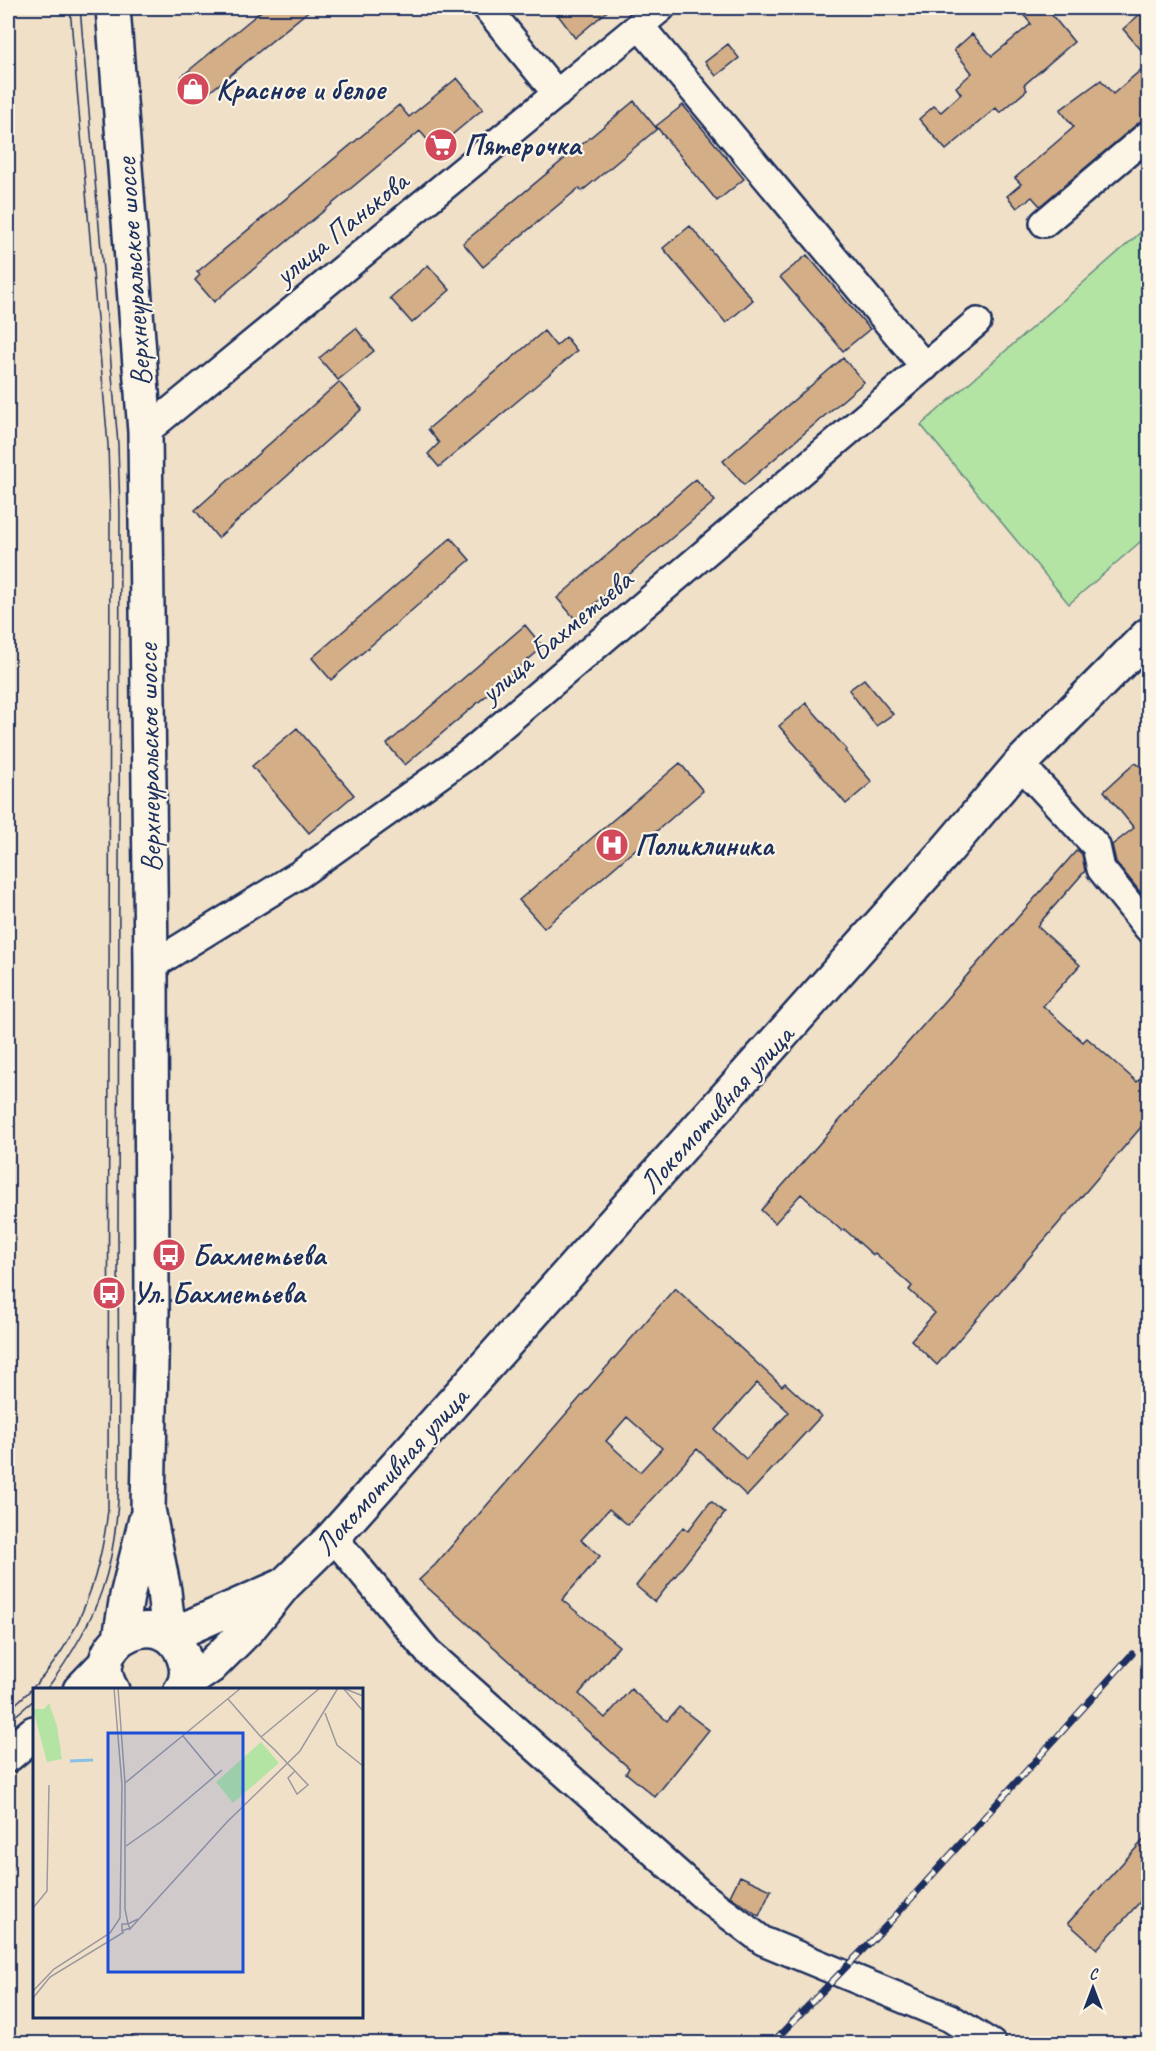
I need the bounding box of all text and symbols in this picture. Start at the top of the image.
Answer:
place label: Красное и белое [216,70,387,108]
shop icon: Красное и белое [175,71,211,107]
place label: Пятерочка [464,126,583,164]
supermarket icon: Пятерочка [423,127,459,163]
street label: Верхнеуральское шоссе [106,154,160,387]
street label: улица Панькова [265,161,418,295]
street label: улица Бахметьева [470,560,642,712]
street label: Верхнеуральское шоссе [128,641,170,873]
place label: Поликлиника [635,826,775,864]
hospital icon: Поликлиника [594,827,630,863]
street label: Локомотивная улица [630,1015,803,1201]
place label: Бахметьева [192,1236,328,1274]
bus stop icon: Бахметьева [151,1237,187,1273]
place label: Ул. Бахметьева [132,1274,307,1312]
bus stop icon: Ул. Бахметьева [91,1275,127,1311]
street label: Локомотивная улица [305,1377,478,1563]
inset map [33,1688,363,2018]
north arrow [1063,1958,1123,2018]
text: С [1089,1964,1099,1984]

